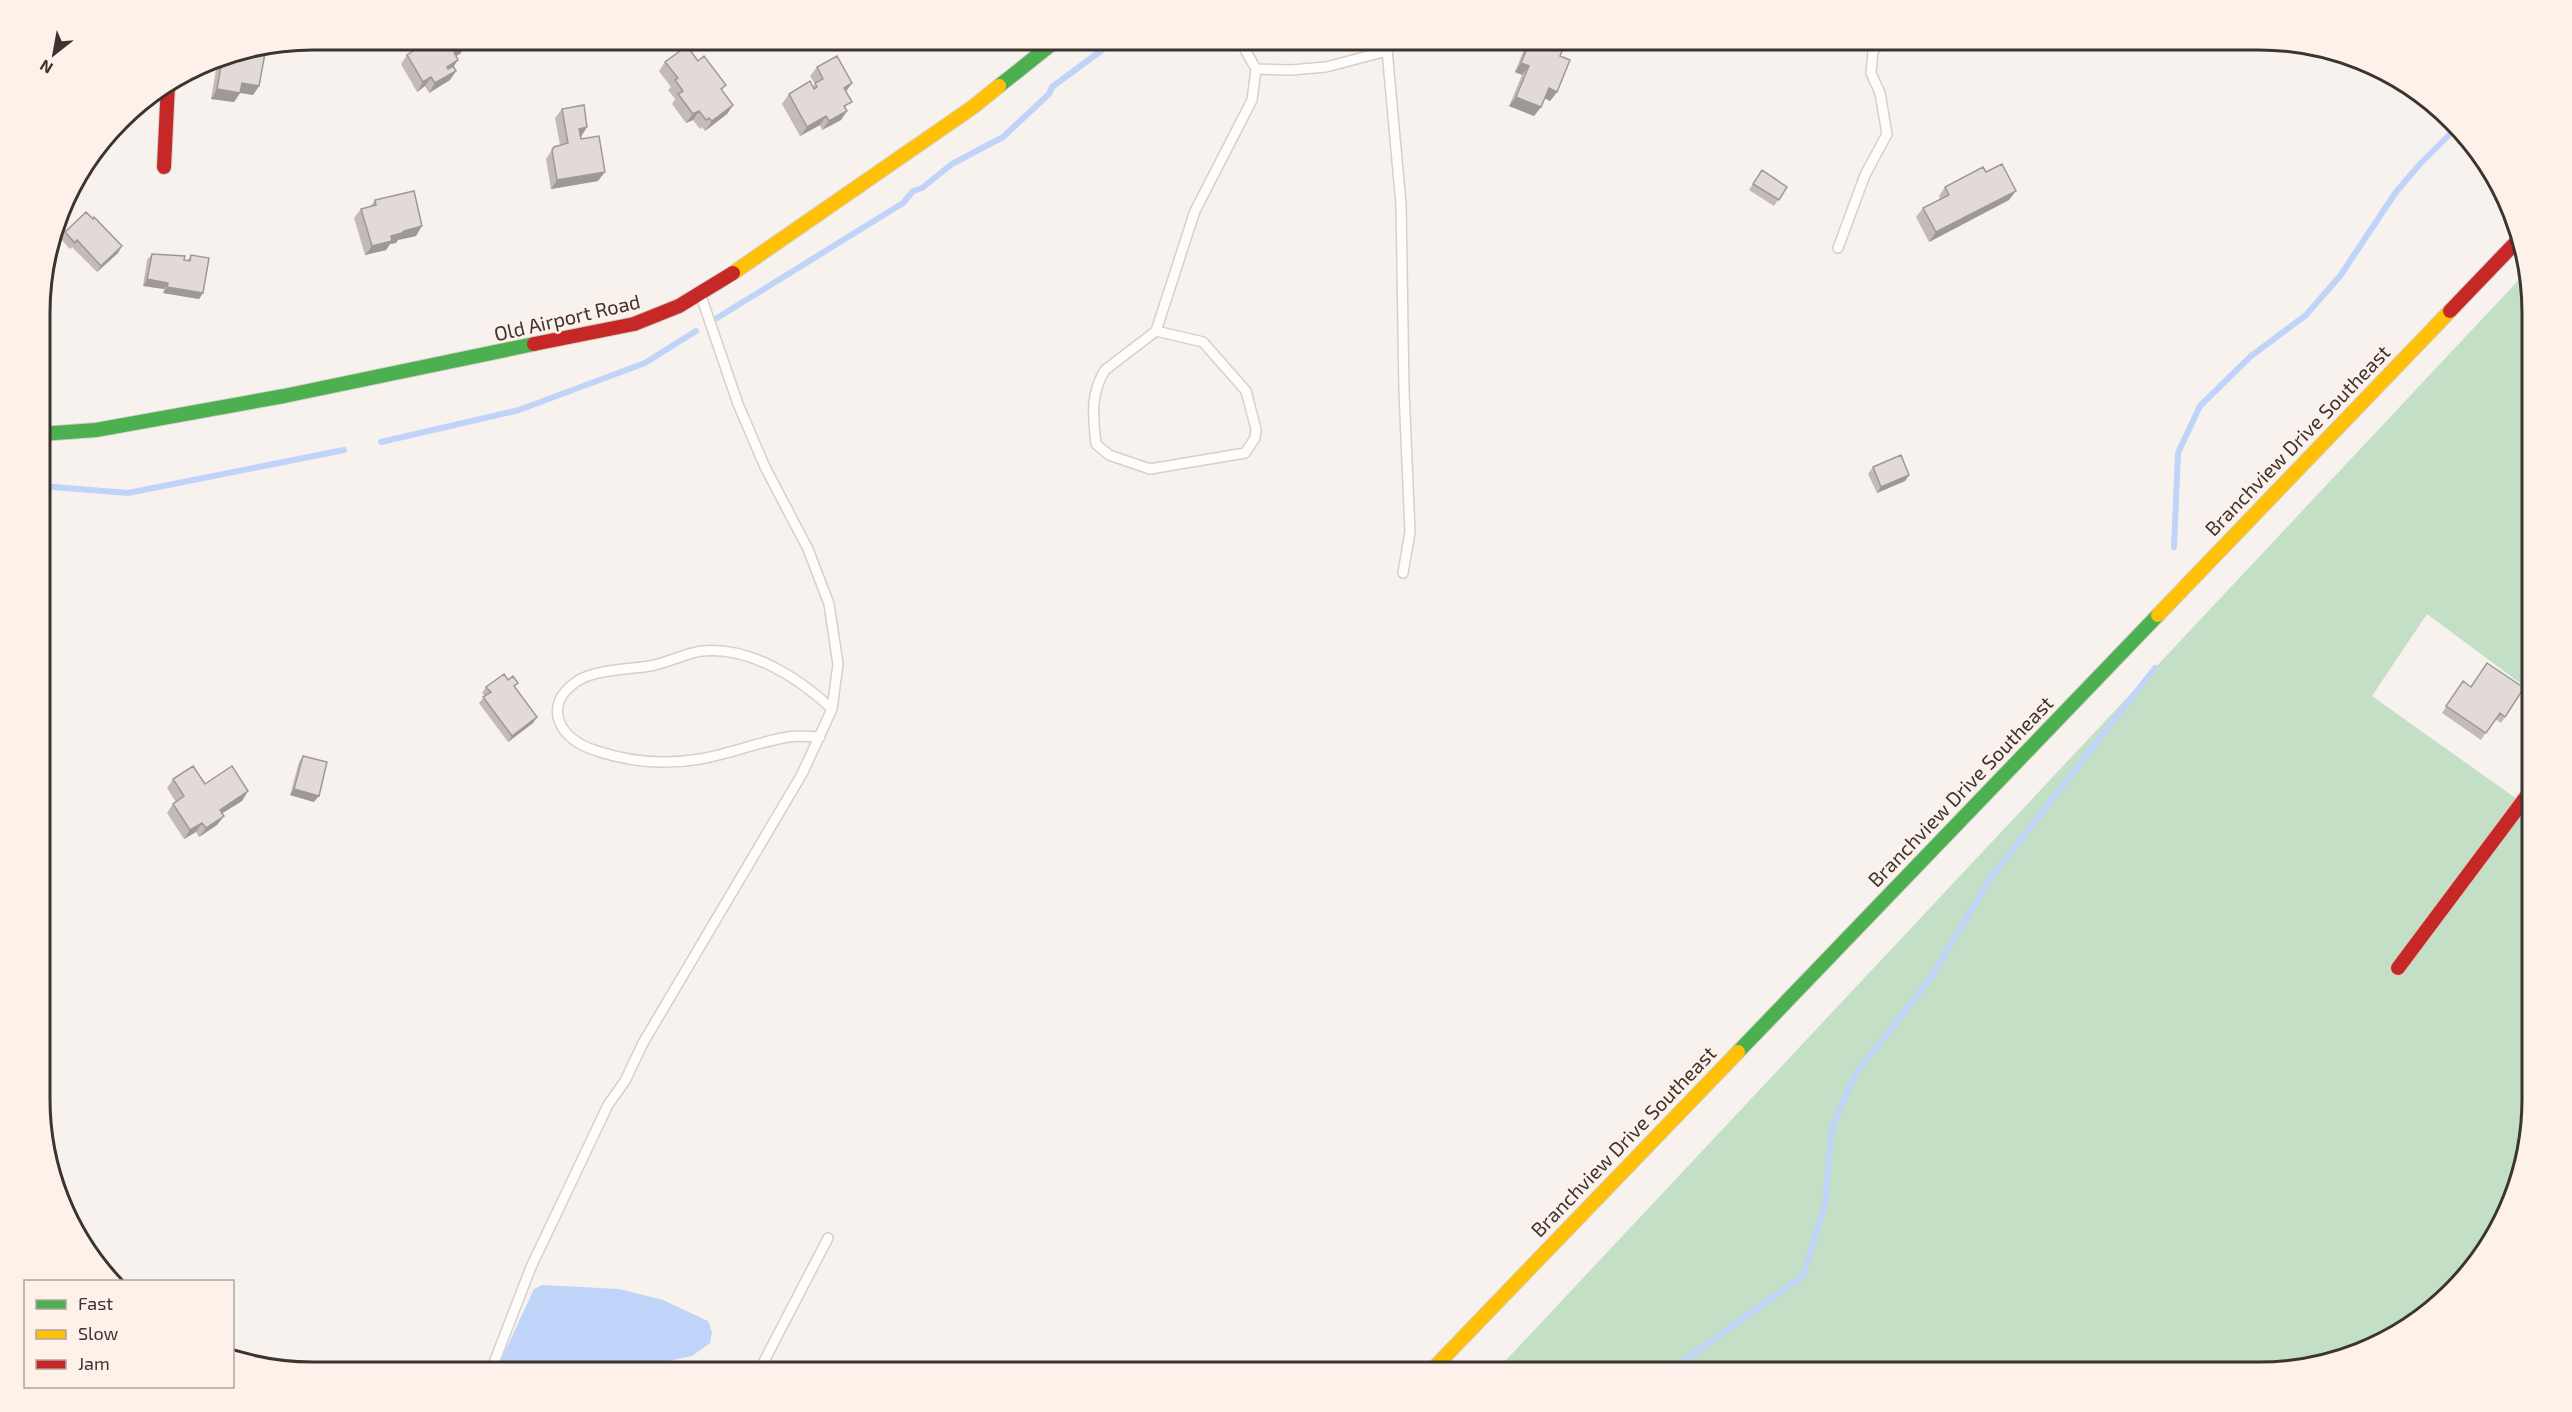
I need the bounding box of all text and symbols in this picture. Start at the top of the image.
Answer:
north arrow [24,24,84,84]
text: N [36,56,56,78]
street label: Old Airport Road [492,289,642,345]
street label: Branchview Drive Southeast [2199,339,2395,540]
street label: Branchview Drive Southeast [1862,690,2058,891]
street label: Branchview Drive Southeast [1525,1040,1721,1241]
legend [24,1280,234,1388]
text: Fast [78,1292,113,1314]
text: Slow [78,1322,119,1344]
text: Jam [78,1352,110,1374]

